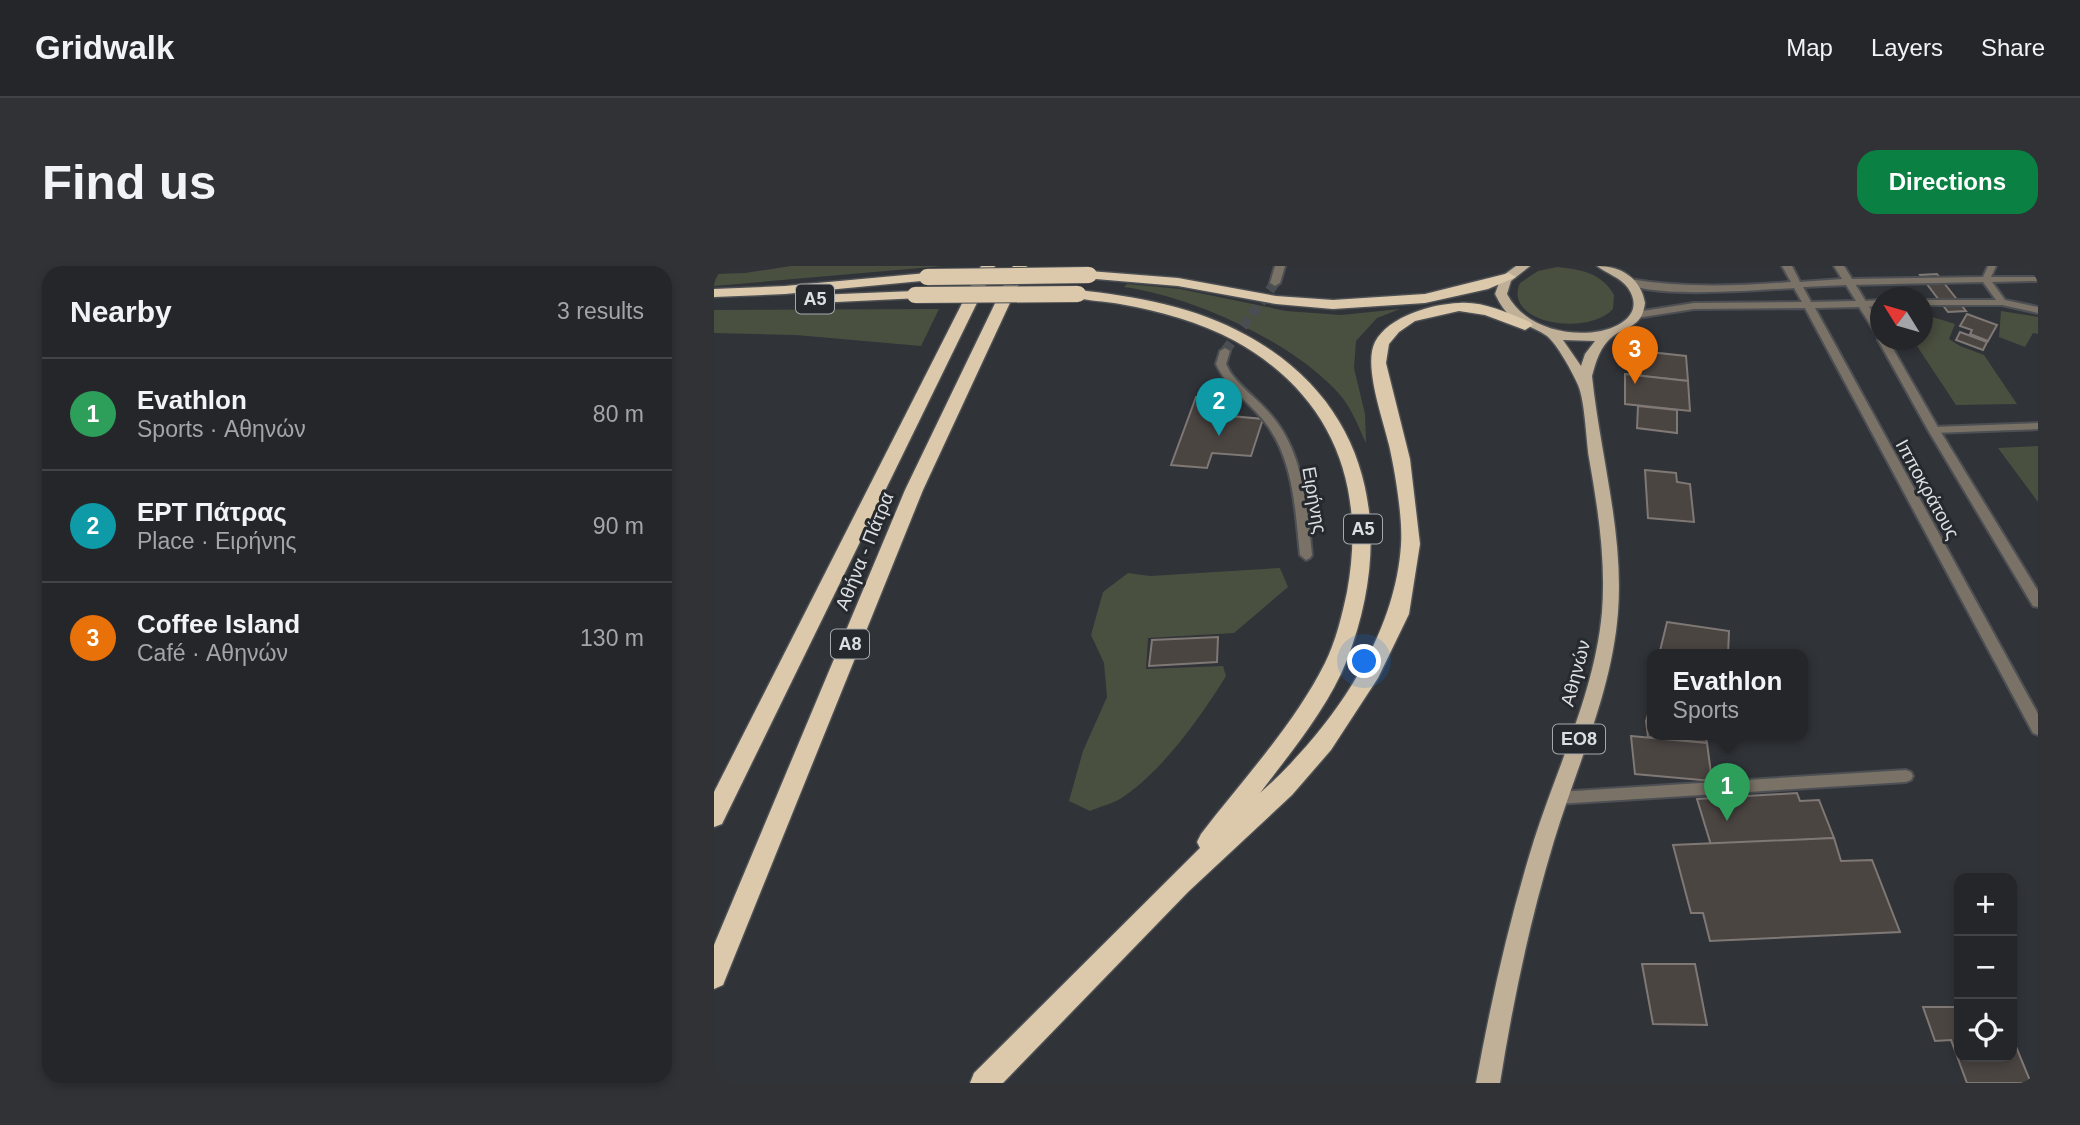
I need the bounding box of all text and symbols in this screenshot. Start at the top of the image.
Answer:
text: Gridwalk [35,29,174,66]
text: Map [1786,34,1833,61]
text: Layers [1871,34,1943,61]
text: Share [1981,34,2045,61]
button: Directions [1857,150,2038,214]
text: Find us [42,155,216,209]
road number: Α5 [796,284,834,314]
north arrow [1870,287,1933,350]
text: Nearby [70,295,172,328]
text: 3 results [557,298,644,324]
pin: 3 [1612,326,1658,384]
pin: 2 [1196,378,1242,436]
text: Evathlon [137,385,247,415]
text: 1 [87,401,99,427]
text: 80 m [593,401,644,427]
text: Sports · Αθηνών [137,416,306,442]
street label: Ιπποκράτους [1892,436,1964,543]
street label: Ειρήνης [1298,465,1331,535]
street label: Αθήνα - Πάτρα [831,489,898,613]
text: ΕΡΤ Πάτρας [137,497,287,527]
text: 2 [87,513,99,539]
text: 90 m [593,513,644,539]
road number: Α5 [1344,514,1382,544]
text: Place · Ειρήνης [137,528,297,554]
text: Coffee Island [137,609,300,639]
text: 3 [87,625,99,651]
text: 130 m [580,625,644,651]
road number: Α8 [831,630,869,658]
street label: Αθηνών [1557,638,1594,709]
text: Café · Αθηνών [137,640,288,666]
your location [1347,644,1381,678]
popup [1647,649,1808,740]
text: Evathlon [1673,666,1782,696]
text: Sports [1673,697,1739,723]
road number: ΕΟ8 [1553,724,1605,754]
pin: 1 [1704,763,1750,821]
map controls [1954,873,2017,1062]
button: + [1954,873,2017,936]
button: − [1954,936,2017,999]
button: locate [1954,999,2017,1062]

